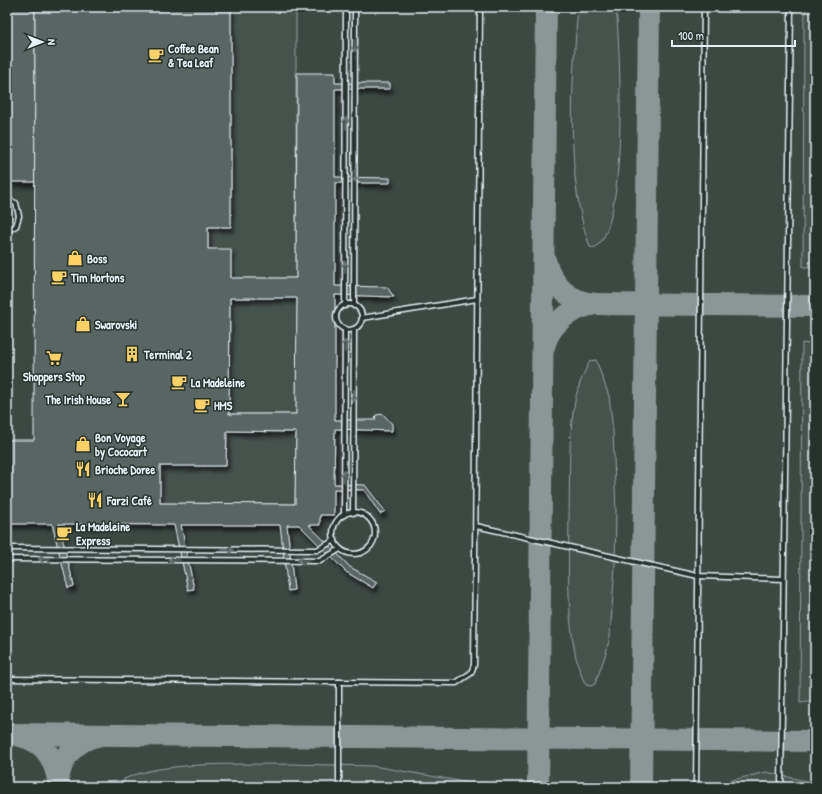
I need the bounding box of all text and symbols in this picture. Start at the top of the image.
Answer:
north arrow [22,22,62,62]
scale bar [672,22,795,48]
text: 100 m [678,27,704,44]
text: N [45,39,59,45]
one-way arrow [351,39,359,52]
place label: Coffee Bean & Tea Leaf [168,40,220,71]
cafe icon: Coffee Bean & Tea Leaf [147,46,165,64]
one-way arrow [342,117,350,130]
one-way arrow [351,169,358,182]
shop icon: Boss [66,249,84,267]
place label: Boss [87,250,108,267]
one-way arrow [341,261,349,274]
cafe icon: Tim Hortons [50,268,68,286]
place label: Tim Hortons [70,269,125,286]
shop icon: Swarovski [74,315,92,333]
place label: Swarovski [95,316,138,333]
one-way arrow [341,340,349,353]
building icon: Terminal 2 [123,345,141,363]
place label: Terminal 2 [143,346,192,363]
supermarket icon: Shoppers Stop [45,349,63,367]
place label: Shoppers Stop [23,368,86,386]
cafe icon: La Madeleine [170,373,188,391]
place label: La Madeleine [191,374,245,391]
one-way arrow [350,389,358,402]
bar icon: The Irish House [114,390,132,408]
place label: The Irish House [45,391,111,408]
cafe icon: HMS [193,396,211,414]
place label: HMS [214,397,233,414]
place label: Bon Voyage by Cococart [95,429,148,461]
shop icon: Bon Voyage by Cococart [74,435,92,453]
restaurant icon: Brioche Doree [74,460,92,478]
place label: Brioche Doree [95,461,155,478]
one-way arrow [340,470,348,483]
restaurant icon: Farzi Café [86,491,104,509]
place label: Farzi Café [106,492,152,509]
place label: La Madeleine Express [76,518,130,550]
cafe icon: La Madeleine Express [55,524,73,542]
one-way arrow [221,546,234,554]
one-way arrow [38,555,51,563]
one-way arrow [168,556,181,564]
one-way arrow [298,557,311,565]

